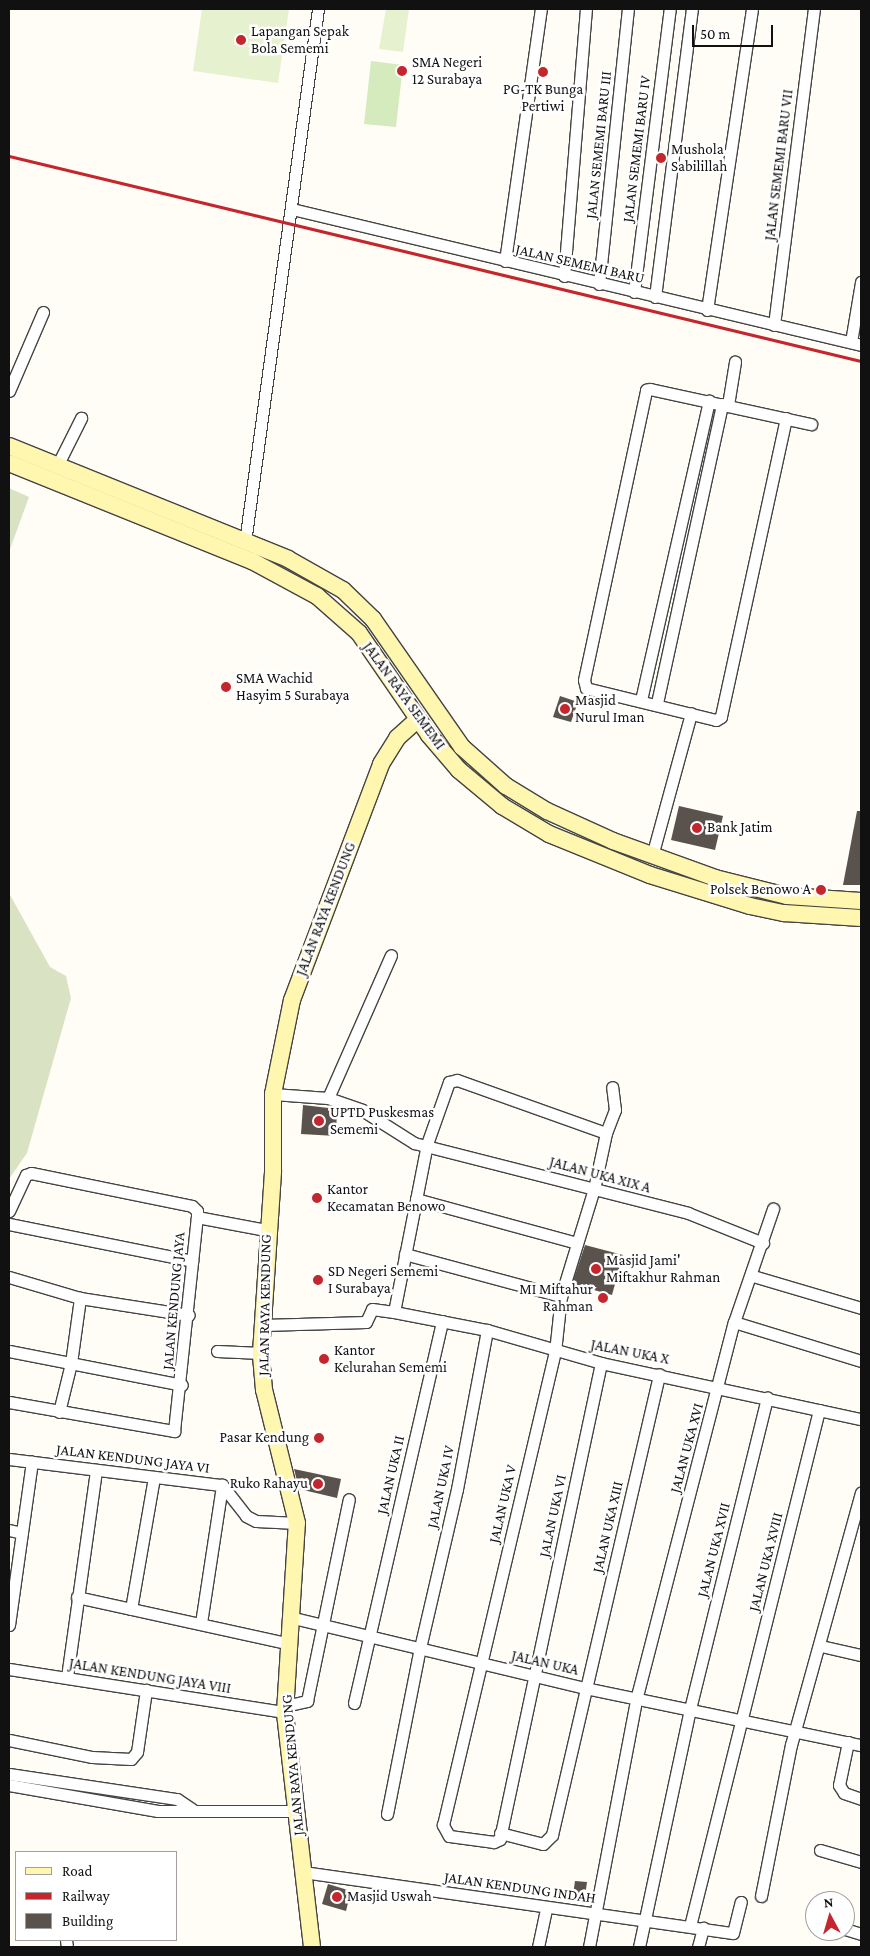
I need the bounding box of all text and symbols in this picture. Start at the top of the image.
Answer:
scale bar [695,15,776,47]
place label: Lapangan Sepak Bola Sememi [251,22,349,57]
text: 50 m [700,26,730,42]
marker: Lapangan Sepak Bola Sememi [235,34,247,46]
place label: SMA Negeri 12 Surabaya [412,53,482,88]
marker: SMA Negeri 12 Surabaya [396,65,408,77]
marker: PG-TK Bunga Pertiwi [537,66,549,78]
street label: JALAN SEMEMI BARU III [582,70,616,220]
street label: JALAN SEMEMI BARU IV [619,75,655,223]
place label: PG-TK Bunga Pertiwi [503,80,583,115]
street label: JALAN SEMEMI BARU VII [761,88,797,242]
place label: Mushola Sabilillah [671,140,727,175]
marker: Mushola Sabilillah [655,152,667,164]
street label: JALAN SEMEMI BARU [514,240,646,288]
street label: JALAN RAYA SEMEMI [359,639,449,753]
place label: SMA Wachid Hasyim 5 Surabaya [236,669,350,704]
marker: SMA Wachid Hasyim 5 Surabaya [220,681,232,693]
place label: Masjid Nurul Iman [575,691,644,726]
marker: Masjid Nurul Iman [559,703,571,715]
place label: Bank Jatim [707,819,773,837]
marker: Bank Jatim [691,822,703,834]
street label: JALAN RAYA KENDUNG [292,840,360,978]
place label: Polsek Benowo A [710,881,811,899]
marker: Polsek Benowo A [815,884,827,896]
place label: UPTD Puskesmas Sememi [330,1103,434,1138]
marker: UPTD Puskesmas Sememi [312,1114,326,1128]
street label: JALAN UKA XIX A [547,1153,653,1197]
place label: Kantor Kecamatan Benowo [327,1180,446,1215]
marker: Kantor Kecamatan Benowo [311,1192,323,1204]
street label: JALAN KENDUNG JAYA [159,1231,189,1371]
street label: JALAN RAYA KENDUNG [255,1234,275,1376]
place label: Masjid Jami' Miftakhur Rahman [606,1251,720,1286]
place label: SD Negeri Sememi I Surabaya [328,1262,438,1297]
marker: Masjid Jami' Miftakhur Rahman [590,1263,602,1275]
marker: SD Negeri Sememi I Surabaya [312,1274,324,1286]
place label: MI Miftahur Rahman [519,1280,593,1315]
marker: MI Miftahur Rahman [597,1292,609,1304]
street label: JALAN UKA X [589,1336,671,1368]
place label: Kantor Kelurahan Sememi [334,1341,447,1376]
marker: Kantor Kelurahan Sememi [318,1353,330,1365]
street label: JALAN UKA XVI [666,1401,708,1495]
place label: Pasar Kendung [220,1429,309,1447]
marker: Pasar Kendung [313,1432,325,1444]
street label: JALAN UKA II [373,1434,409,1516]
street label: JALAN KENDUNG JAYA VI [55,1441,211,1477]
street label: JALAN UKA IV [423,1444,459,1530]
street label: JALAN UKA V [485,1463,521,1545]
street label: JALAN UKA VI [535,1473,571,1559]
place label: Ruko Rahayu [230,1475,308,1493]
marker: Ruko Rahayu [312,1478,324,1490]
street label: JALAN UKA XIII [589,1480,627,1574]
street label: JALAN UKA XVII [694,1501,734,1599]
street label: JALAN UKA XVIII [745,1511,787,1613]
street label: JALAN UKA [510,1647,580,1679]
street label: JALAN KENDUNG JAYA VIII [68,1654,232,1698]
street label: JALAN RAYA KENDUNG [278,1694,308,1836]
legend [15,1851,178,1941]
text: Road [62,1863,92,1879]
street label: JALAN KENDUNG INDAH [443,1868,597,1908]
text: Railway [62,1888,110,1904]
place label: Masjid Uswah [347,1888,432,1906]
marker: Masjid Uswah [331,1891,343,1903]
north arrow [805,1891,855,1941]
text: N [823,1894,834,1911]
text: Building [62,1913,113,1929]

